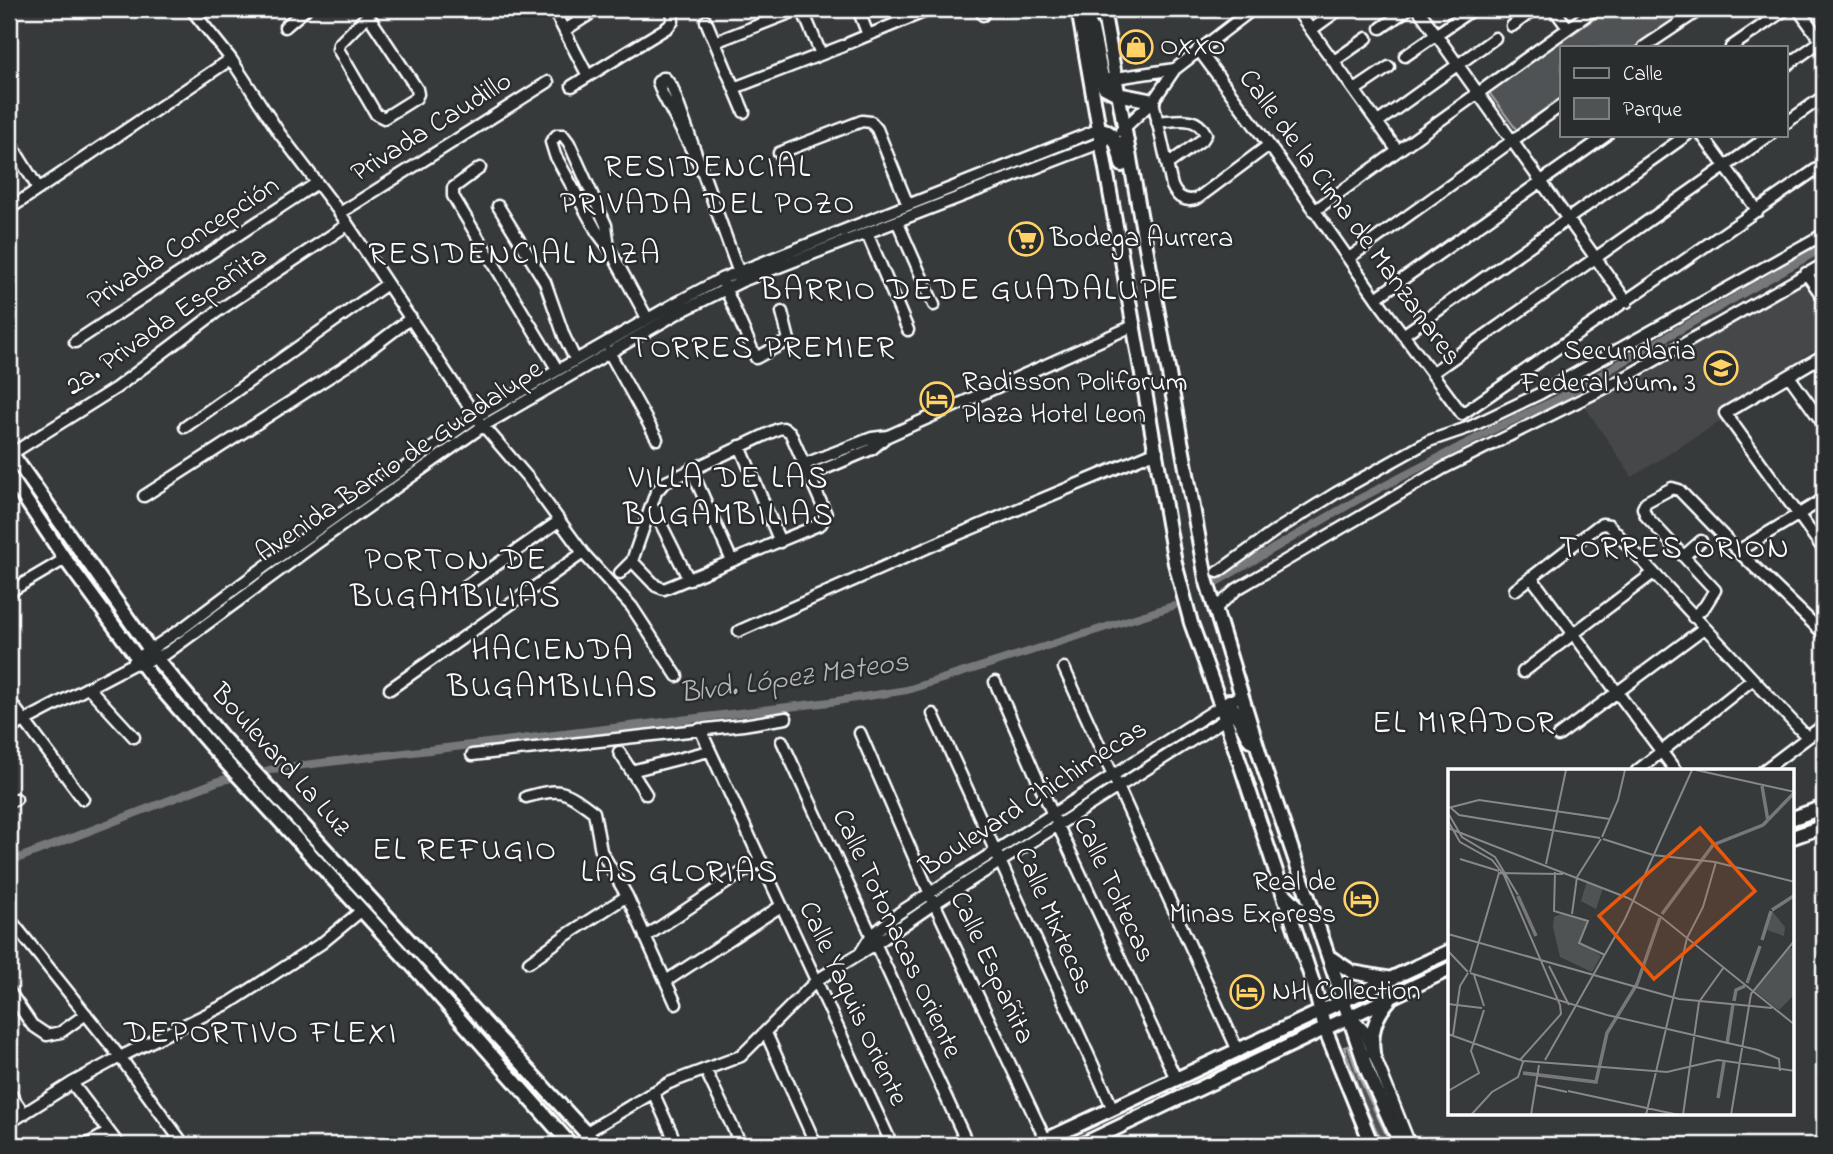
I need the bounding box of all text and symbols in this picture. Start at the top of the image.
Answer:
place label: OXXO [1160,27,1226,68]
shop icon: OXXO [1117,28,1155,66]
legend [1560,46,1787,136]
text: Calle [1623,60,1663,90]
street label: Calle de la Cima de Manzanares [1227,61,1471,375]
street label: Privada Caudillo [343,62,521,194]
text: Parque [1623,96,1682,126]
district label: RESIDENCIAL PRIVADA DEL POZO [560,145,856,229]
street label: Privada Concepción [80,166,288,322]
place label: Bodega Aurrera [1049,219,1233,260]
supermarket icon: Bodega Aurrera [1007,220,1045,258]
district label: RESIDENCIAL NIZA [368,232,662,279]
street label: 2a. Privada Españita [57,237,277,407]
district label: BARRIO DEDE GUADALUPE [759,268,1180,315]
district label: TORRES PREMIER [630,326,896,373]
place label: Secundaria Federal Num. 3 [1520,332,1696,405]
school or university icon: Secundaria Federal Num. 3 [1702,349,1740,387]
street label: Avenida Barrio de Guadalupe [248,350,552,574]
place label: Radisson Poliforum Plaza Hotel Leon [962,363,1187,436]
hotel icon: Radisson Poliforum Plaza Hotel Leon [918,380,956,418]
district label: VILLA DE LAS BUGAMBILIAS [622,456,835,540]
district label: TORRES ORION [1559,526,1791,573]
district label: PORTON DE BUGAMBILIAS [349,538,562,622]
district label: HACIENDA BUGAMBILIAS [446,628,659,712]
water label: Blvd. López Mateos [677,641,912,717]
street label: Boulevard La Luz [199,674,360,847]
district label: EL MIRADOR [1372,701,1556,748]
street label: Boulevard Chichimecas [911,710,1156,889]
inset map [1448,769,1794,1116]
street label: Calle Totonacas Oriente [820,803,972,1066]
street label: Calle Toltecas [1061,810,1165,970]
district label: EL REFUGIO [372,828,558,875]
street label: Calle Mixtecas [1002,841,1104,1001]
district label: LAS GLORIAS [581,850,779,897]
place label: Real de Minas Express [1169,863,1336,936]
hotel icon: Real de Minas Express [1342,880,1380,918]
street label: Calle Españita [938,885,1044,1051]
street label: Calle Yaquis Oriente [787,895,918,1114]
place label: NH Collection [1272,972,1420,1013]
hotel icon: NH Collection [1228,973,1266,1011]
district label: DEPORTIVO FLEXI [123,1011,398,1058]

